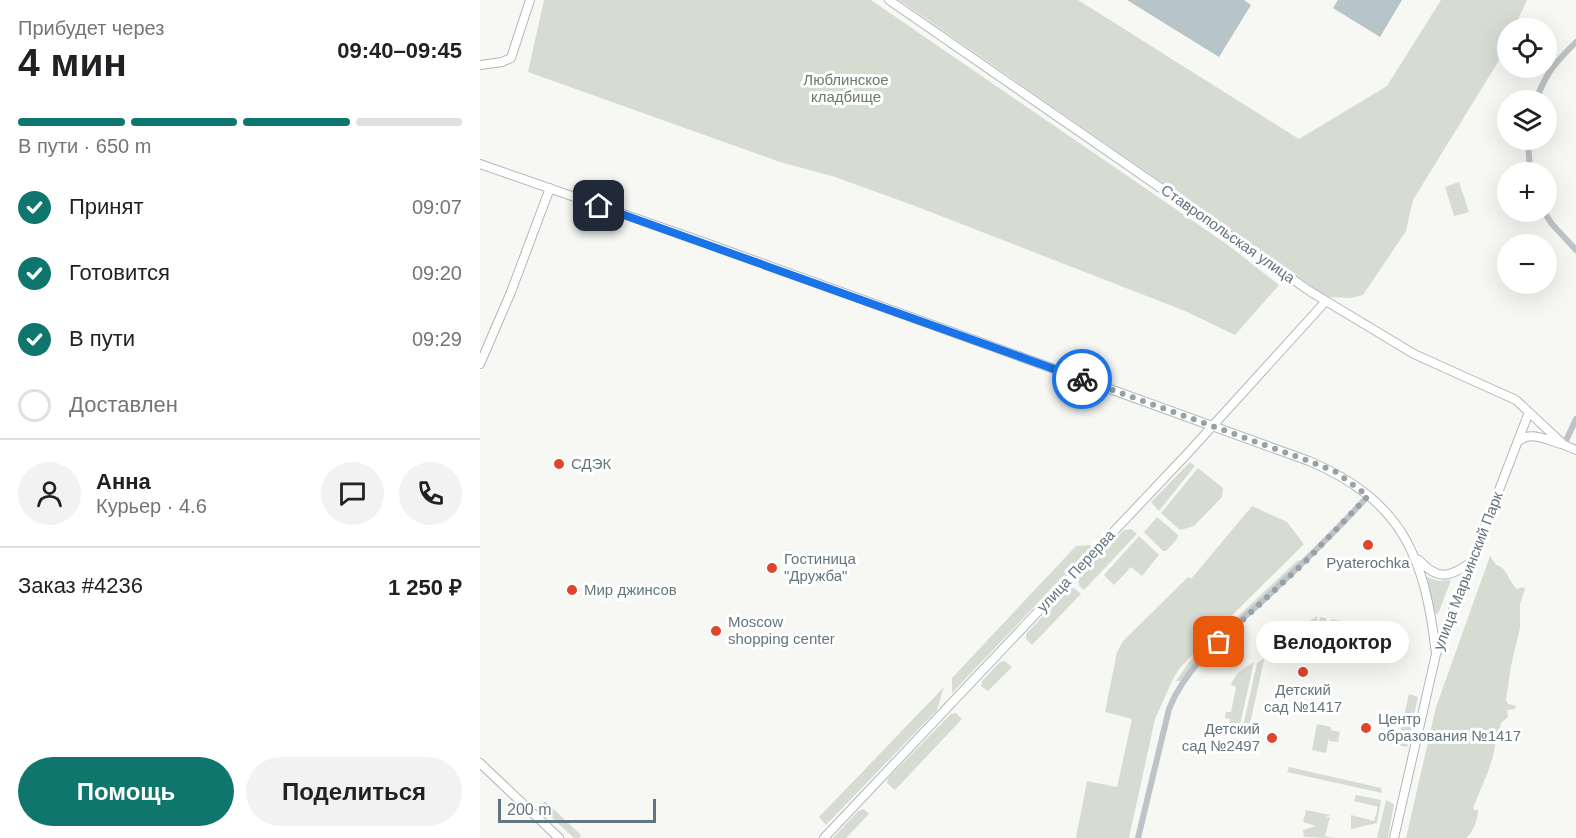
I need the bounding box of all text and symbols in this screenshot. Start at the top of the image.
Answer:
text: Прибудет через [18,17,164,39]
map controls [1497,18,1557,294]
button: locate [1497,18,1557,78]
text: 09:40–09:45 [337,38,462,63]
text: 4 мин [18,41,127,84]
park label: Люблинское кладбище [803,71,889,105]
button: layers [1497,90,1557,150]
text: В пути · 650 m [18,135,151,157]
button: + [1497,162,1557,222]
pin [573,180,624,231]
street label: Ставропольская улица [1158,181,1299,287]
icon: home [582,189,615,222]
icon: check [18,191,51,224]
text: Принят [69,194,143,219]
text: 09:07 [412,196,462,218]
button: − [1497,234,1557,294]
icon: check [18,257,51,290]
text: Готовится [69,260,170,285]
text: 09:20 [412,262,462,284]
icon: check [18,323,51,356]
text: В пути [69,326,135,351]
text: 09:29 [412,328,462,350]
courier [1052,349,1112,409]
icon: bike [1066,363,1099,396]
text: Доставлен [69,392,178,417]
place label: СДЭК [571,455,611,472]
marker: СДЭК [552,457,566,471]
button: person [18,462,81,525]
button: chat [321,462,384,525]
button: phone [399,462,462,525]
text: Анна [96,469,151,494]
street label: улица Марьинский Парк [1429,489,1506,652]
text: Курьер · 4.6 [96,495,207,517]
street label: улица Перерва [1033,526,1118,615]
marker: Pyaterochka [1361,538,1375,552]
place label: Гостиница "Дружба" [784,550,856,584]
place label: Pyaterochka [1326,554,1410,571]
marker: Гостиница "Дружба" [765,561,779,575]
text: Заказ #4236 [18,573,143,598]
text: 1 250 ₽ [388,575,462,600]
place label: Мир джинсов [584,581,677,598]
marker: Мир джинсов [565,583,579,597]
place label: Moscow shopping center [728,613,835,647]
pin [1193,616,1244,667]
callout: Велодоктор [1255,621,1408,663]
marker: Moscow shopping center [709,624,723,638]
icon: bag [1202,625,1235,658]
text: Велодоктор [1273,631,1392,653]
marker: Детский сад №1417 [1296,665,1310,679]
place label: Детский сад №1417 [1264,681,1342,715]
place label: Центр образования №1417 [1378,710,1521,744]
place label: Детский сад №2497 [1182,720,1260,754]
marker: Центр образования №1417 [1359,721,1373,735]
marker: Детский сад №2497 [1265,731,1279,745]
button: Помощь [18,757,234,826]
button: Поделиться [246,757,462,826]
scale bar [498,796,656,824]
text: 200 m [507,801,551,818]

